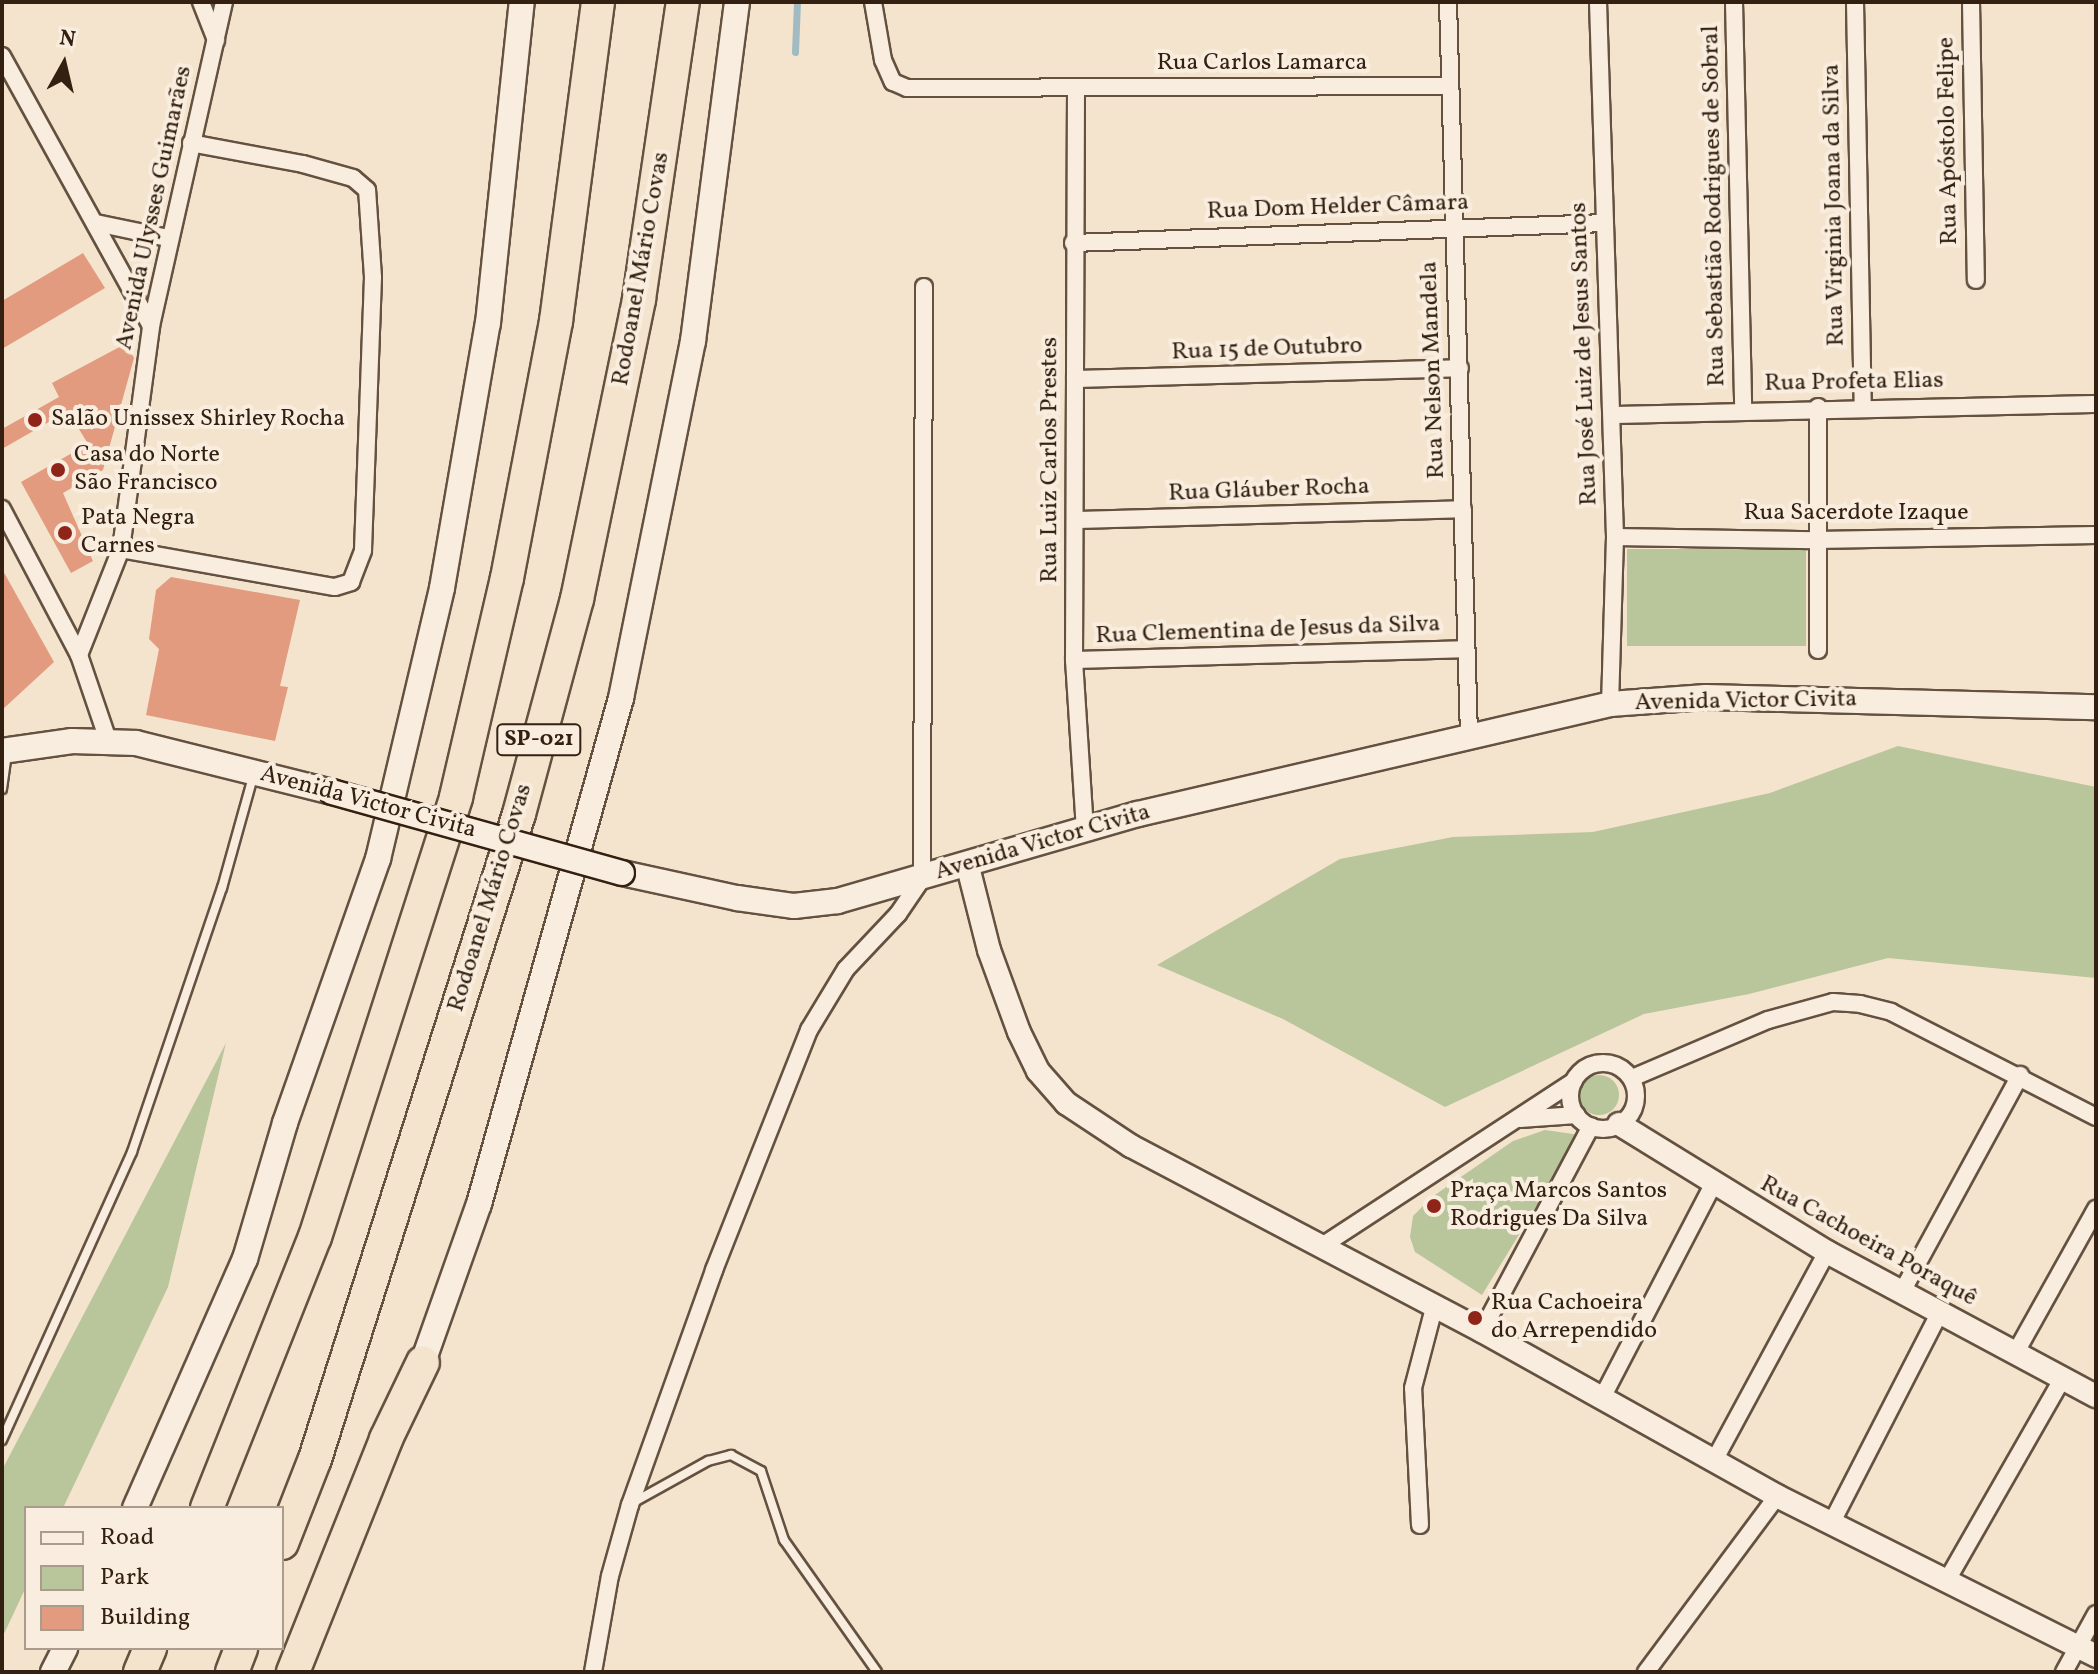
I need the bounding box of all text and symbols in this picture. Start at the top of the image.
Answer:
text: N [57,23,77,56]
north arrow [24,24,104,104]
street label: Rua Sebastião Rodrigues de Sobral [1697,25,1733,387]
street label: Rua Apóstolo Felipe [1933,37,1965,245]
street label: Rua Carlos Lamarca [1157,50,1367,78]
street label: Avenida Ulysses Guimarães [111,63,199,353]
street label: Rua Virginia Joana da Silva [1818,63,1852,347]
street label: Rodoanel Mário Covas [607,150,677,388]
street label: Rua Dom Helder Câmara [1206,189,1470,227]
street label: Rua José Luiz de Jesus Santos [1565,202,1605,506]
street label: Rua Nelson Mandela [1416,261,1452,479]
street label: Rua 15 de Outubro [1171,332,1363,368]
street label: Rua Luiz Carlos Prestes [1037,337,1065,583]
street label: Rua Profeta Elias [1764,367,1944,399]
place label: Salão Unissex Shirley Rocha [51,406,346,434]
marker: Salão Unissex Shirley Rocha [26,411,44,429]
place label: Casa do Norte São Francisco [74,442,220,498]
marker: Casa do Norte São Francisco [49,461,67,479]
street label: Rua Gláuber Rocha [1168,473,1370,509]
street label: Rua Sacerdote Izaque [1743,500,1969,528]
place label: Pata Negra Carnes [81,505,195,561]
marker: Pata Negra Carnes [56,524,74,542]
street label: Rua Clementina de Jesus da Silva [1095,611,1441,651]
street label: Avenida Victor Civita [1634,686,1858,718]
road number: SP-021 [495,722,583,758]
street label: Avenida Victor Civita [256,760,480,846]
street label: Rodoanel Mário Covas [443,781,539,1015]
street label: Avenida Victor Civita [932,798,1154,888]
street label: Rua Cachoeira Poraquê [1755,1170,1981,1314]
place label: Praça Marcos Santos Rodrigues Da Silva [1450,1178,1667,1234]
marker: Praça Marcos Santos Rodrigues Da Silva [1425,1197,1443,1215]
place label: Rua Cachoeira do Arrependido [1491,1290,1657,1346]
marker: Rua Cachoeira do Arrependido [1466,1309,1484,1327]
legend [24,1506,284,1650]
text: Road [100,1521,154,1555]
text: Park [100,1561,149,1595]
text: Building [100,1601,190,1635]

